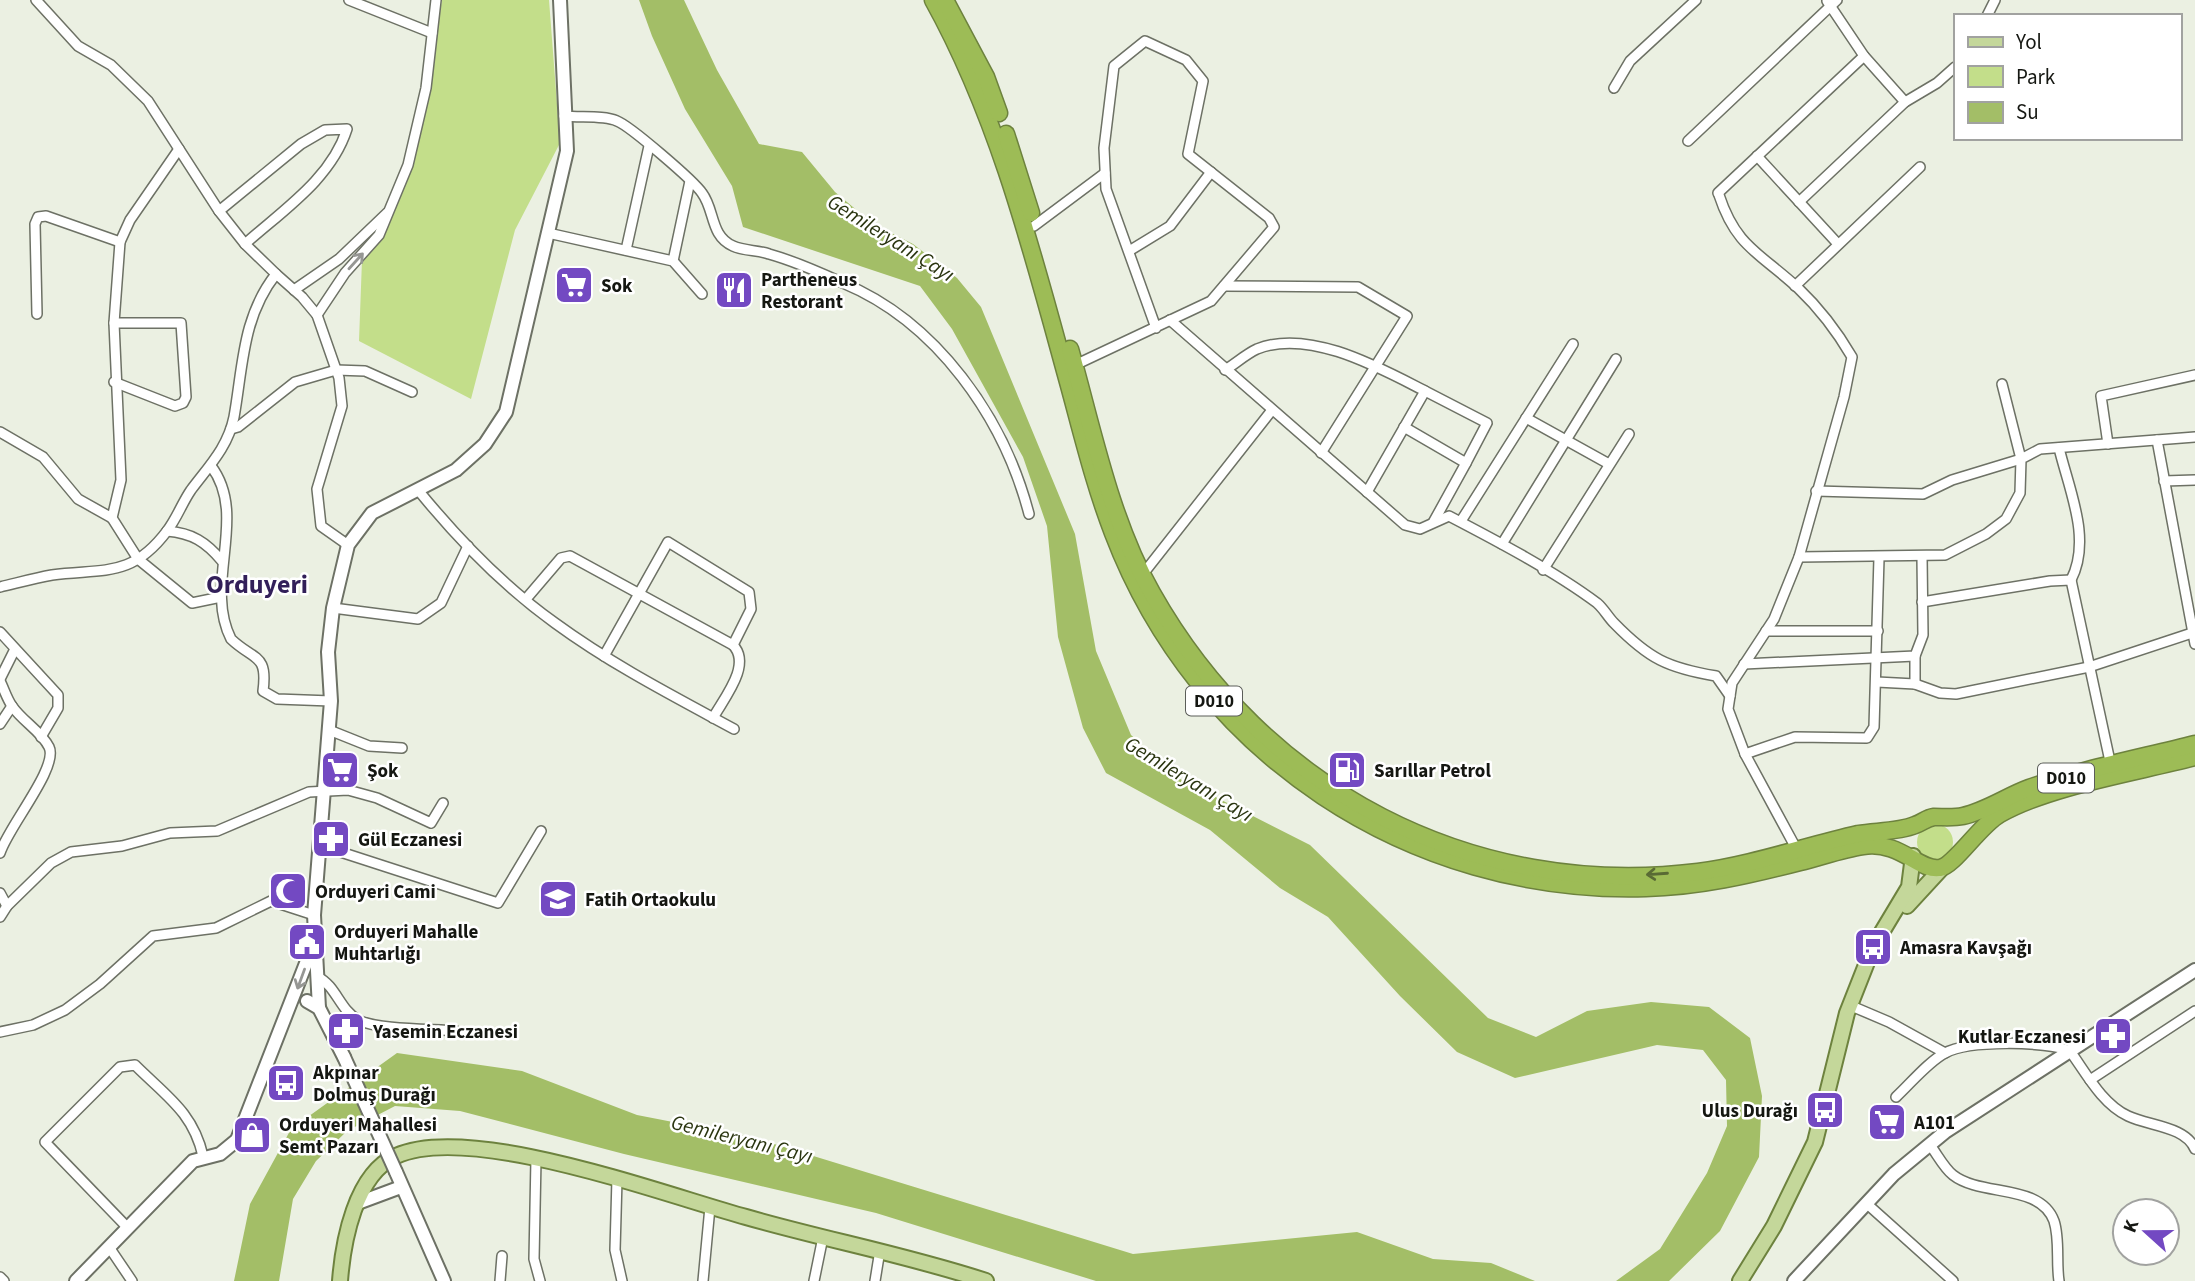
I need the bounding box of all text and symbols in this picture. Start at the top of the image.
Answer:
legend [1954,14,2181,140]
text: Yol [2015,27,2042,57]
text: Park [2016,62,2056,92]
text: Su [2016,97,2039,127]
water label: Gemileryanı Çayı [822,187,960,289]
one-way arrow [347,253,364,270]
supermarket icon: Sok [553,264,595,306]
place label: Partheneus Restorant [761,267,857,316]
restaurant icon: Partheneus Restorant [713,269,755,311]
place label: Sok [601,273,633,300]
district label: Orduyeri [206,566,308,603]
road number: D010 [1186,686,1242,716]
water label: Gemileryanı Çayı [1119,729,1259,829]
supermarket icon: Şok [319,749,361,791]
fuel station icon: Sarıllar Petrol [1326,749,1368,791]
place label: Şok [367,758,399,785]
place label: Sarıllar Petrol [1374,758,1491,785]
road number: D010 [2038,764,2094,792]
pharmacy icon: Gül Eczanesi [310,818,352,860]
place label: Gül Eczanesi [358,827,462,854]
one-way arrow [1647,868,1669,881]
mosque icon: Orduyeri Cami [267,870,309,912]
school or university icon: Fatih Ortaokulu [537,878,579,920]
place label: Orduyeri Cami [315,879,436,906]
place label: Fatih Ortaokulu [585,887,716,914]
place label: Orduyeri Mahalle Muhtarlığı [334,919,478,968]
public building icon: Orduyeri Mahalle Muhtarlığı [286,921,328,963]
bus stop icon: Amasra Kavşağı [1852,926,1894,968]
place label: Amasra Kavşağı [1899,935,2032,962]
one-way arrow [294,968,306,990]
pharmacy icon: Yasemin Eczanesi [325,1010,367,1052]
pharmacy icon: Kutlar Eczanesi [2092,1015,2134,1057]
place label: Yasemin Eczanesi [372,1019,518,1046]
place label: Kutlar Eczanesi [1958,1024,2086,1051]
place label: Akpınar Dolmuş Durağı [312,1060,436,1109]
bus stop icon: Akpınar Dolmuş Durağı [265,1062,307,1104]
bus stop icon: Ulus Durağı [1804,1089,1846,1131]
place label: Ulus Durağı [1702,1098,1798,1125]
supermarket icon: A101 [1866,1101,1908,1143]
water label: Gemileryanı Çayı [668,1107,816,1171]
place label: A101 [1913,1110,1955,1137]
place label: Orduyeri Mahallesi Semt Pazarı [279,1112,437,1161]
shop icon: Orduyeri Mahallesi Semt Pazarı [231,1114,273,1156]
north arrow [2111,1197,2181,1267]
text: K [2117,1216,2146,1237]

